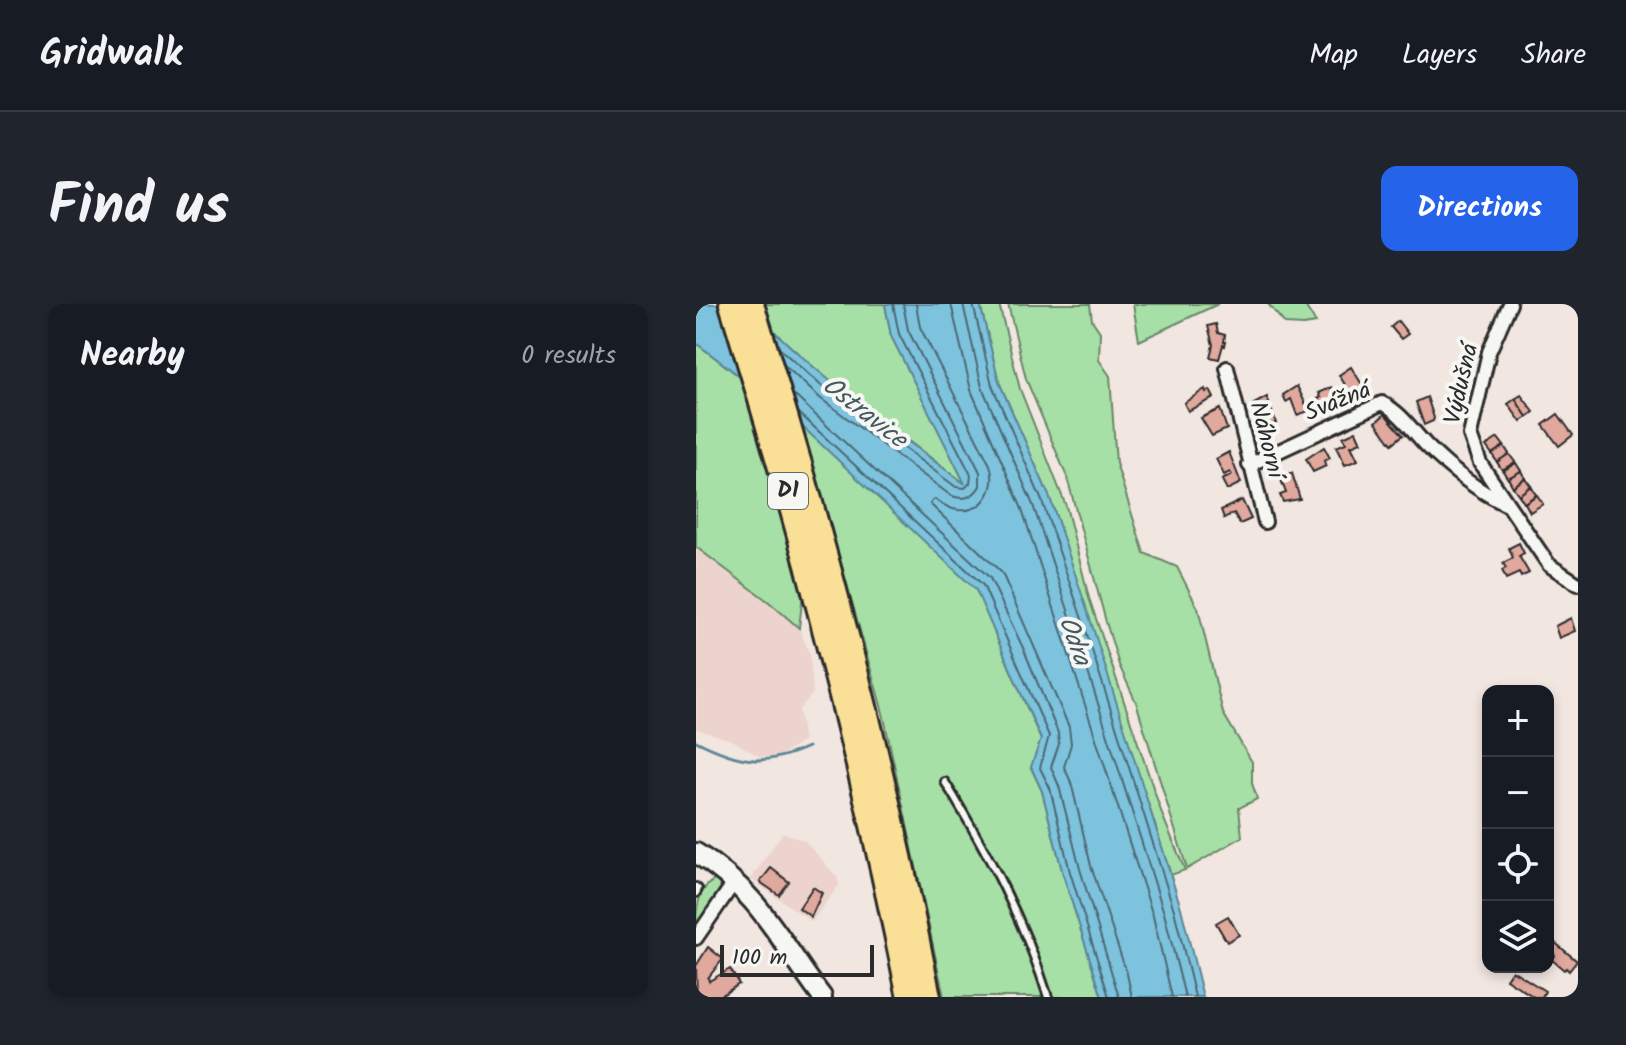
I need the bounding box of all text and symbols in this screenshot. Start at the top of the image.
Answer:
text: Gridwalk [40,25,182,85]
text: Map [1309,33,1358,78]
text: Layers [1402,33,1477,78]
text: Share [1521,33,1586,78]
text: Find us [48,163,229,253]
button: Directions [1381,166,1578,251]
text: Nearby [80,329,185,383]
text: 0 results [521,335,616,377]
street label: Výdušná [1434,337,1491,428]
water label: Ostravice [812,366,917,461]
street label: Svážná [1299,370,1380,433]
street label: Náhorní [1238,398,1295,486]
road number: D1 [768,473,808,509]
water label: Odra [1046,610,1103,673]
map controls [1482,685,1554,973]
button: + [1482,685,1554,757]
button: − [1482,757,1554,829]
button: locate [1482,829,1554,901]
button: layers [1482,901,1554,973]
scale bar [720,941,874,977]
text: 100 m [732,941,787,976]

